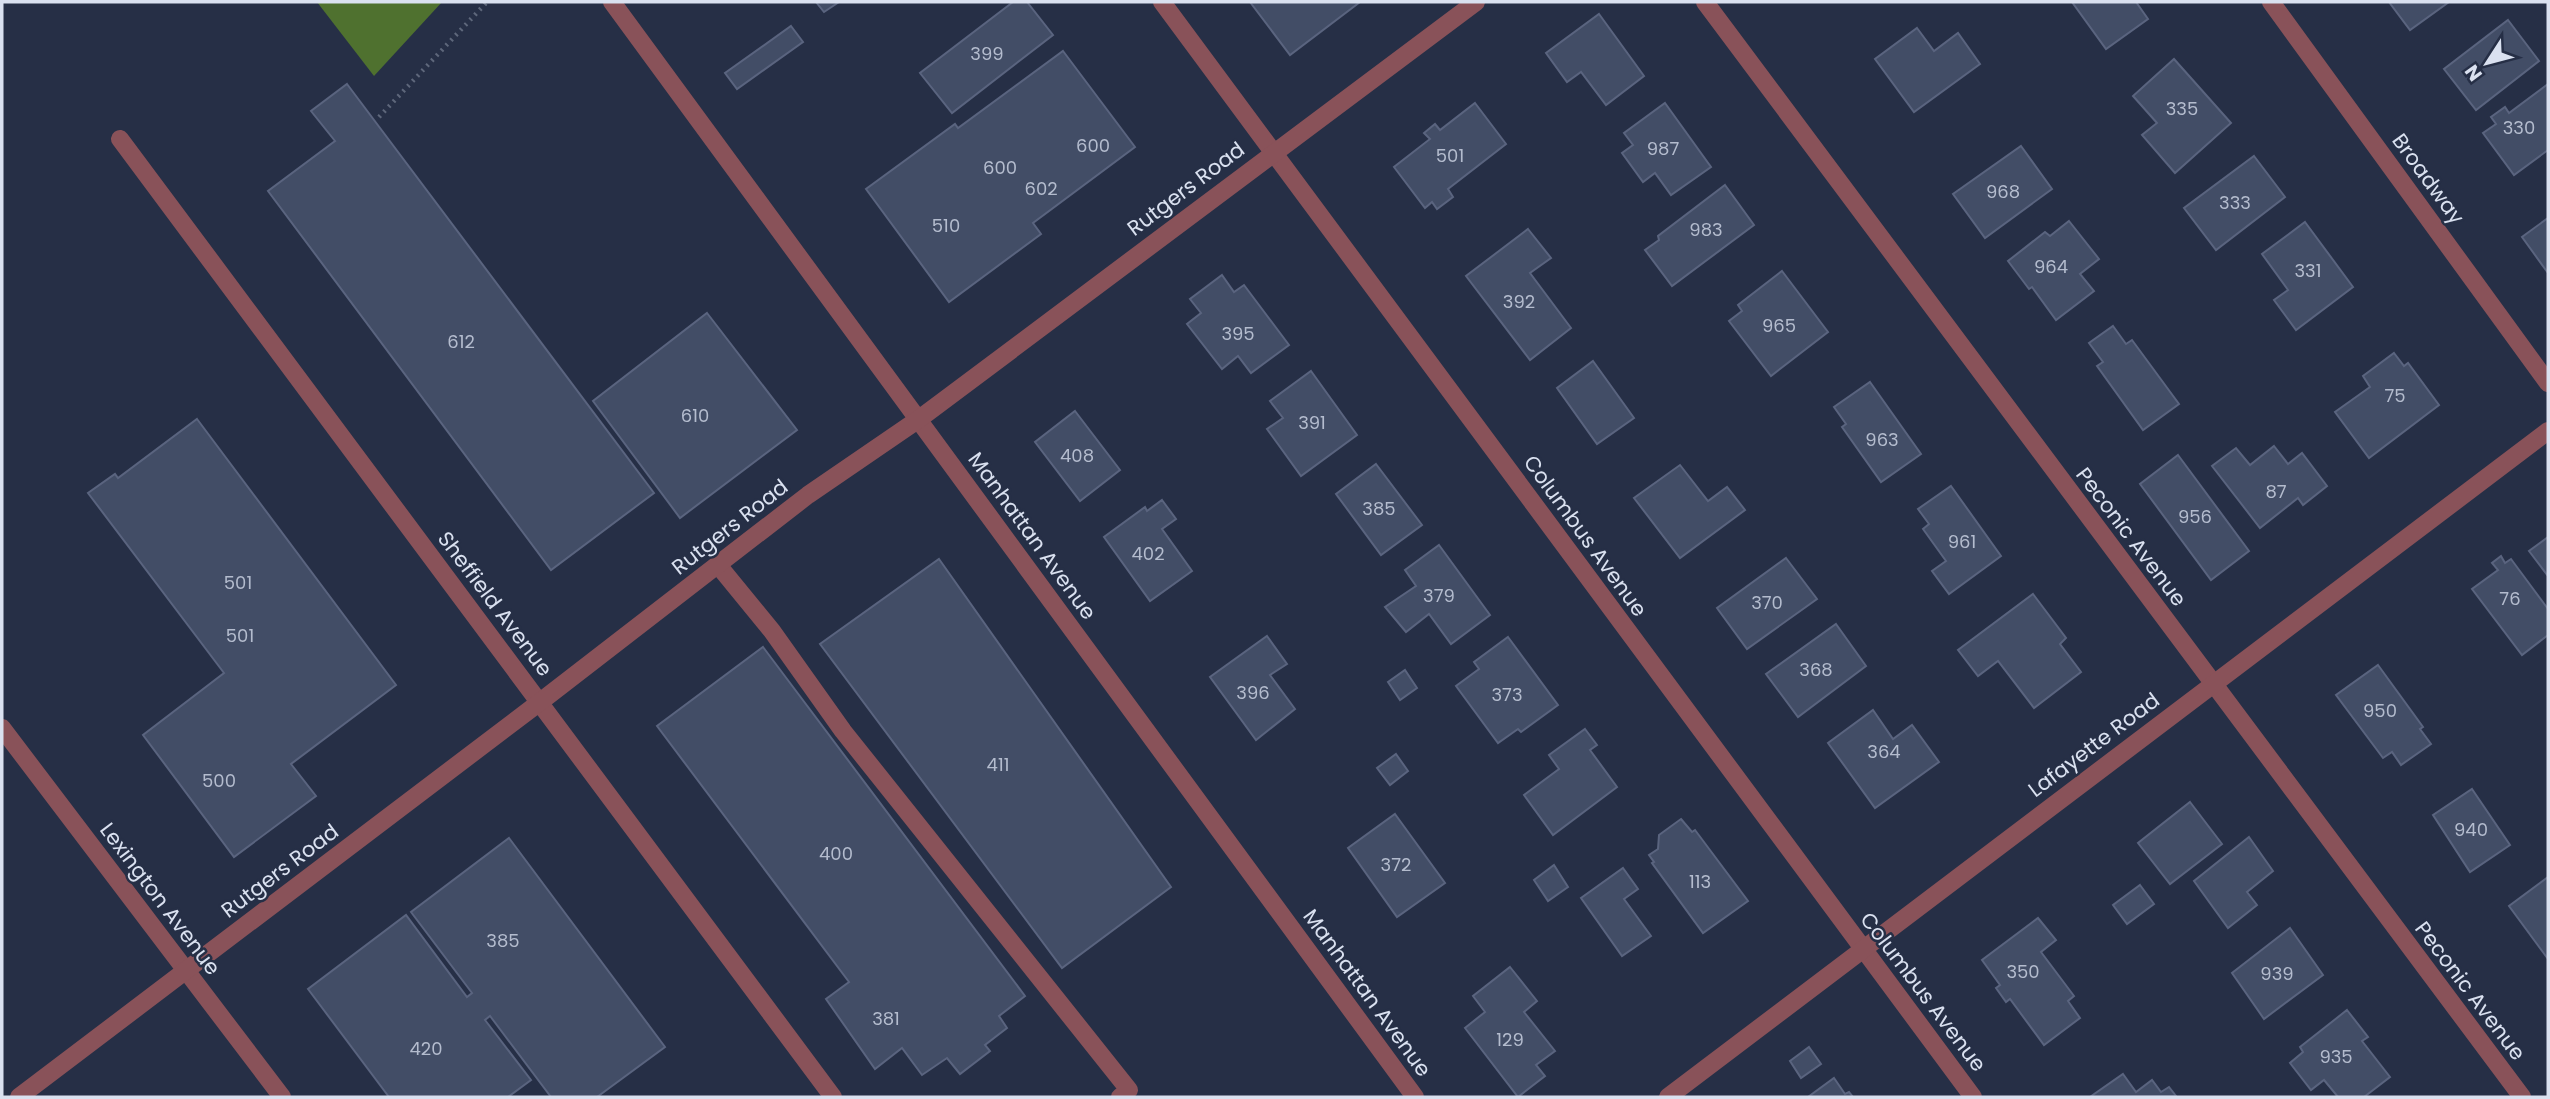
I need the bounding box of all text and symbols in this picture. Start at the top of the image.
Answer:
north arrow [2452,28,2522,98]
house number: 399 [970,41,1004,66]
text: N [2459,59,2489,86]
house number: 335 [2166,96,2198,121]
house number: 330 [2503,115,2535,140]
street label: Broadway [2386,127,2471,230]
house number: 600 [1076,133,1110,158]
street label: Rutgers Road [1121,135,1250,242]
house number: 987 [1647,136,1679,161]
house number: 501 [1436,143,1464,168]
house number: 600 [983,155,1017,180]
house number: 602 [1024,176,1058,201]
house number: 968 [1986,179,2020,204]
house number: 333 [2219,190,2251,215]
house number: 510 [932,213,960,238]
house number: 983 [1689,217,1723,242]
house number: 964 [2034,254,2068,279]
house number: 331 [2295,258,2321,283]
house number: 392 [1503,289,1535,314]
house number: 965 [1762,313,1796,338]
house number: 395 [1221,321,1255,346]
house number: 612 [447,329,475,354]
house number: 75 [2384,383,2406,408]
house number: 610 [681,403,709,428]
house number: 391 [1298,410,1326,435]
house number: 963 [1865,427,1899,452]
house number: 408 [1060,443,1094,468]
street label: Manhattan Avenue [962,446,1103,625]
street label: Columbus Avenue [1517,449,1654,622]
street label: Peconic Avenue [2070,461,2193,612]
street label: Rutgers Road [666,472,794,581]
house number: 87 [2265,479,2287,504]
house number: 385 [1362,496,1396,521]
house number: 956 [2178,504,2212,529]
street label: Sheffield Avenue [431,525,560,682]
house number: 961 [1948,529,1976,554]
house number: 402 [1132,541,1164,566]
house number: 501 [224,570,252,595]
house number: 379 [1423,583,1455,608]
house number: 76 [2499,586,2521,611]
house number: 370 [1751,590,1783,615]
house number: 501 [226,623,254,648]
house number: 368 [1799,657,1833,682]
house number: 396 [1236,680,1270,705]
house number: 373 [1491,682,1523,707]
street label: Lafayette Road [2022,686,2165,804]
house number: 950 [2363,698,2397,723]
house number: 364 [1867,739,1901,764]
house number: 411 [987,752,1009,777]
house number: 500 [202,768,236,793]
street label: Lexington Avenue [93,817,227,981]
street label: Rutgers Road [215,817,344,924]
house number: 940 [2454,817,2488,842]
house number: 400 [819,841,853,866]
house number: 372 [1381,852,1411,877]
house number: 113 [1689,869,1711,894]
street label: Manhattan Avenue [1297,903,1438,1082]
street label: Columbus Avenue [1854,906,1993,1077]
street label: Peconic Avenue [2409,915,2532,1066]
house number: 385 [486,928,520,953]
house number: 350 [2006,959,2040,984]
house number: 939 [2260,961,2294,986]
house number: 381 [872,1006,900,1031]
house number: 129 [1496,1027,1524,1052]
house number: 420 [410,1036,442,1061]
house number: 935 [2319,1044,2353,1069]

